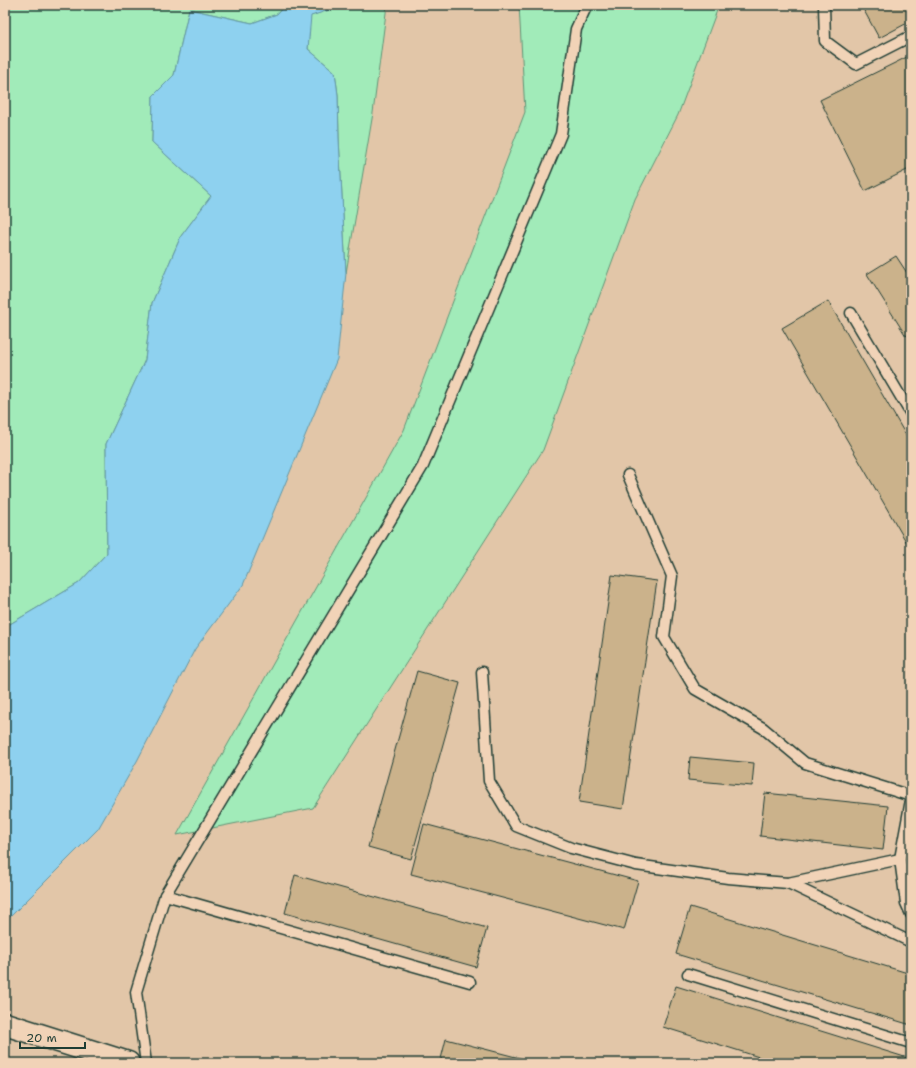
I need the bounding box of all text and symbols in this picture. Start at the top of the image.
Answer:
scale bar [20,1024,85,1050]
text: 20 m [26,1030,57,1046]

